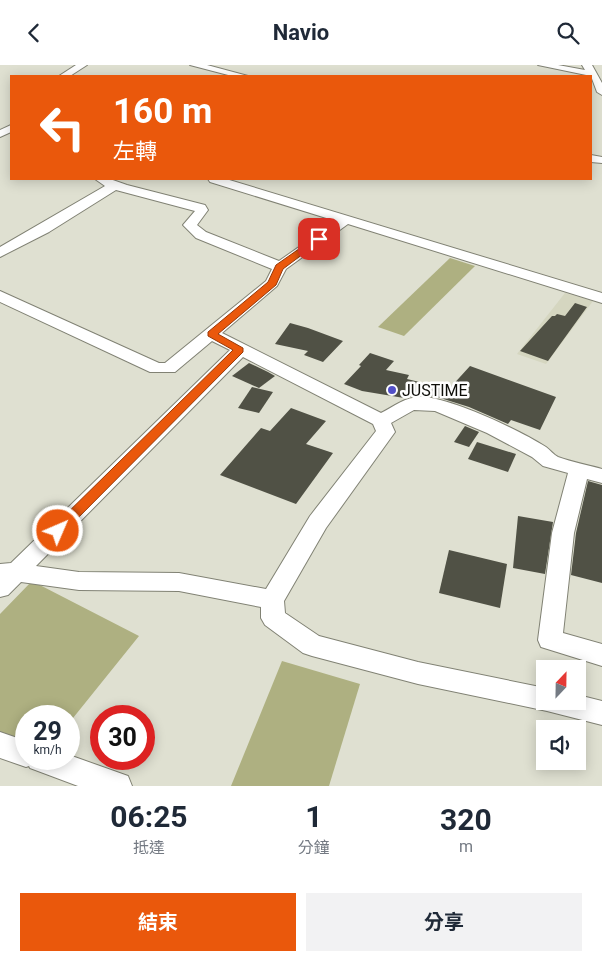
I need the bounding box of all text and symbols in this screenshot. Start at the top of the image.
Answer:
icon: back [20,19,48,47]
icon: search [554,19,582,47]
text: Navio [273,20,329,45]
text: 160 m [113,91,212,132]
icon: left [30,95,95,160]
text: 左轉 [113,139,157,164]
pin [298,218,340,260]
icon: arrive [305,225,333,253]
place label: JUSTIME [402,381,468,400]
marker: JUSTIME [386,384,398,396]
position arrow [31,504,83,556]
north arrow [536,660,586,710]
map controls [536,660,586,770]
speed limit sign: 30 [90,705,155,770]
text: 29 [33,717,62,746]
button: sound [536,720,586,770]
text: km/h [33,743,62,757]
text: 06:25 [110,799,188,834]
text: 1 [305,799,322,834]
text: 320 [440,802,492,837]
text: m [459,837,473,856]
text: 抵達 [133,838,165,857]
text: 分鐘 [298,838,330,857]
button: 結束 [20,893,296,951]
button: 分享 [306,893,582,951]

